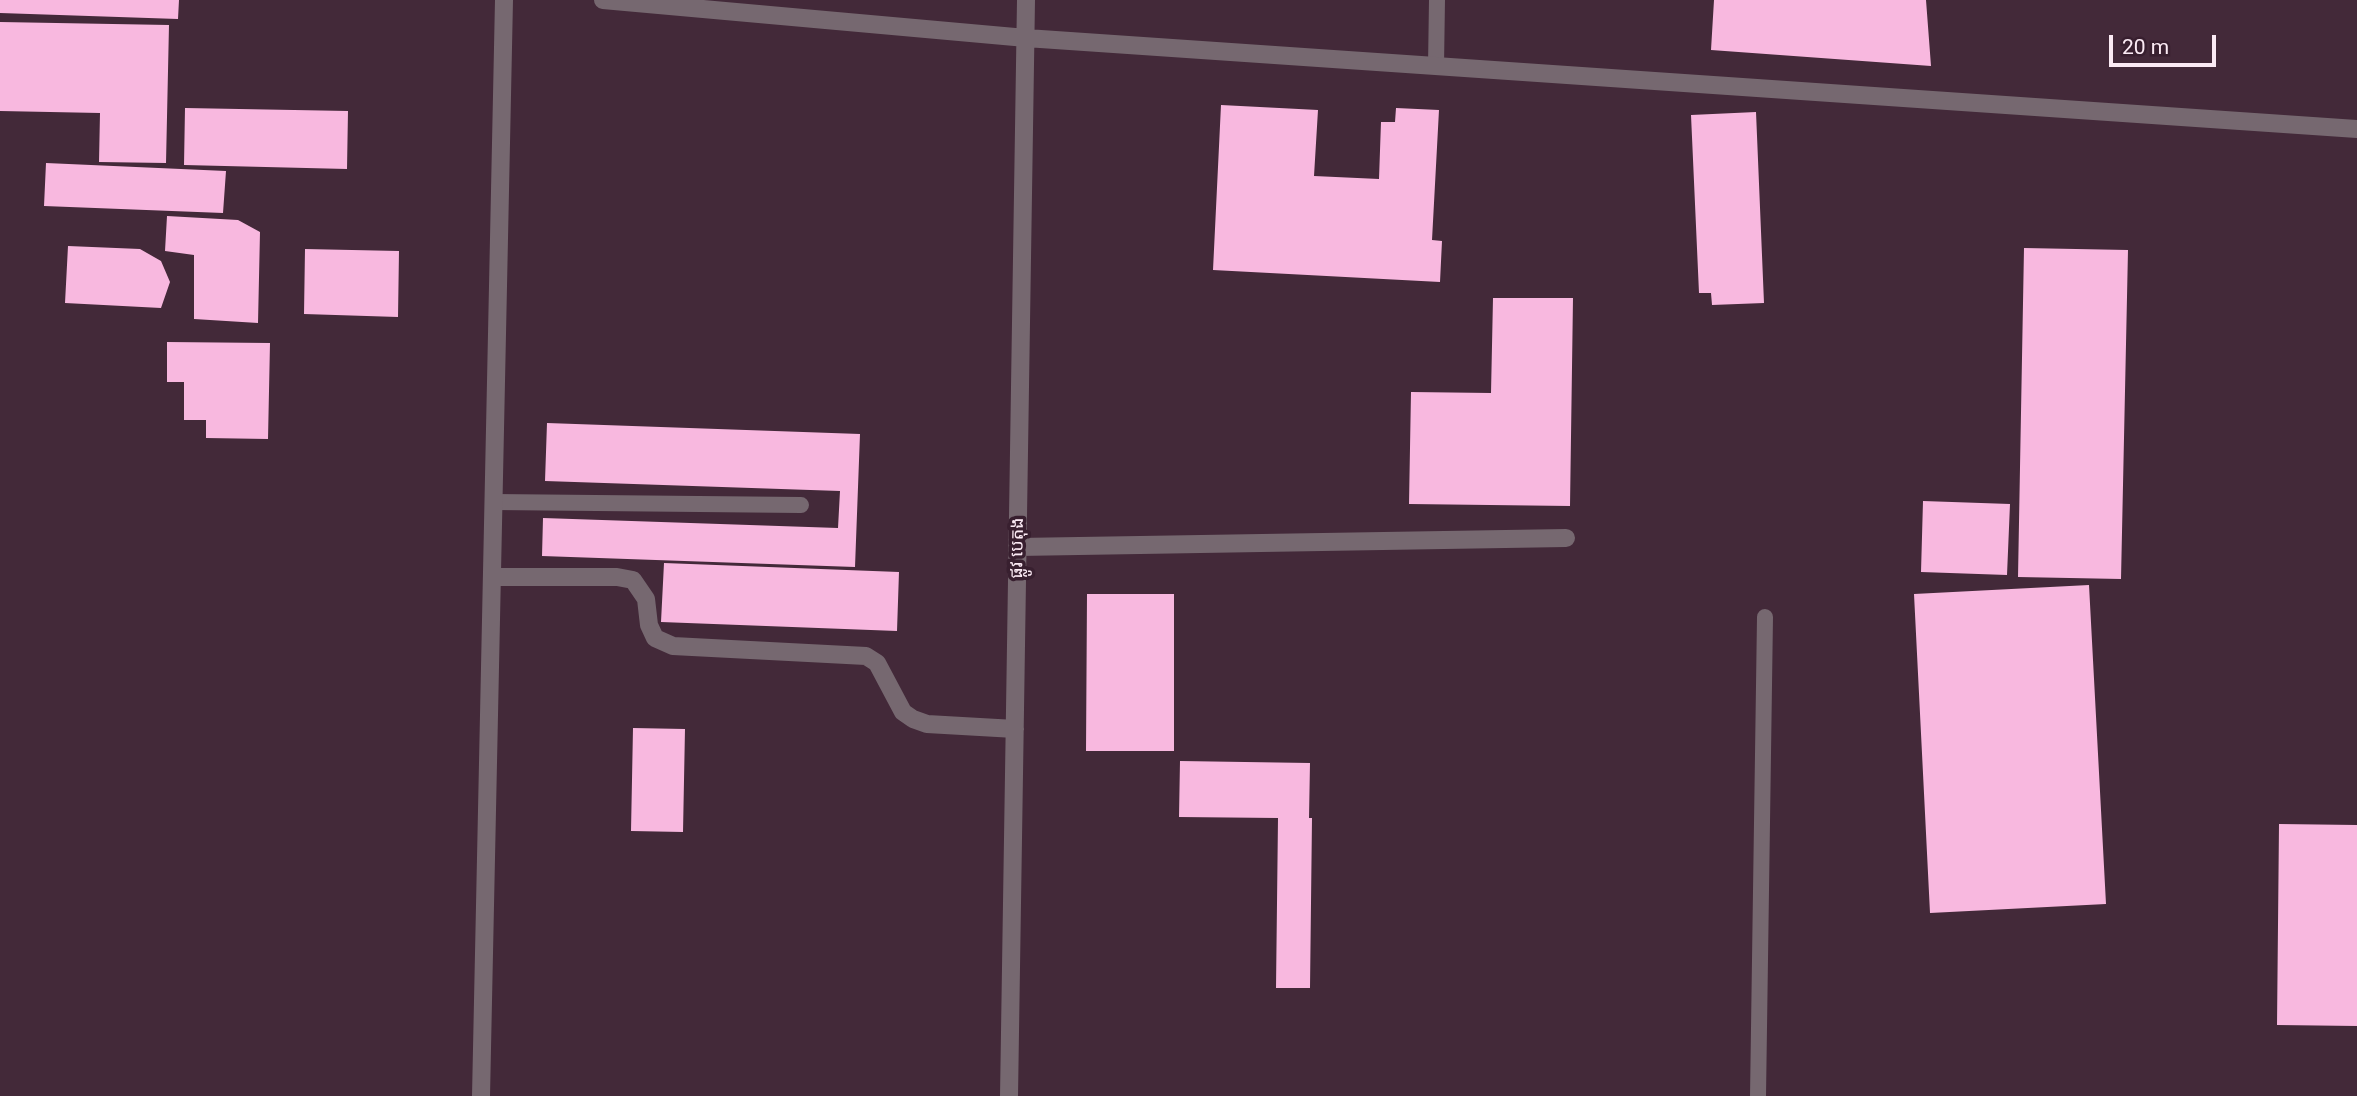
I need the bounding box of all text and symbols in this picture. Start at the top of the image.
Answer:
scale bar [2112,21,2219,65]
text: 20 m [2122,35,2169,59]
street label: ផ្លូវ បេតុង [1007,517,1029,579]

